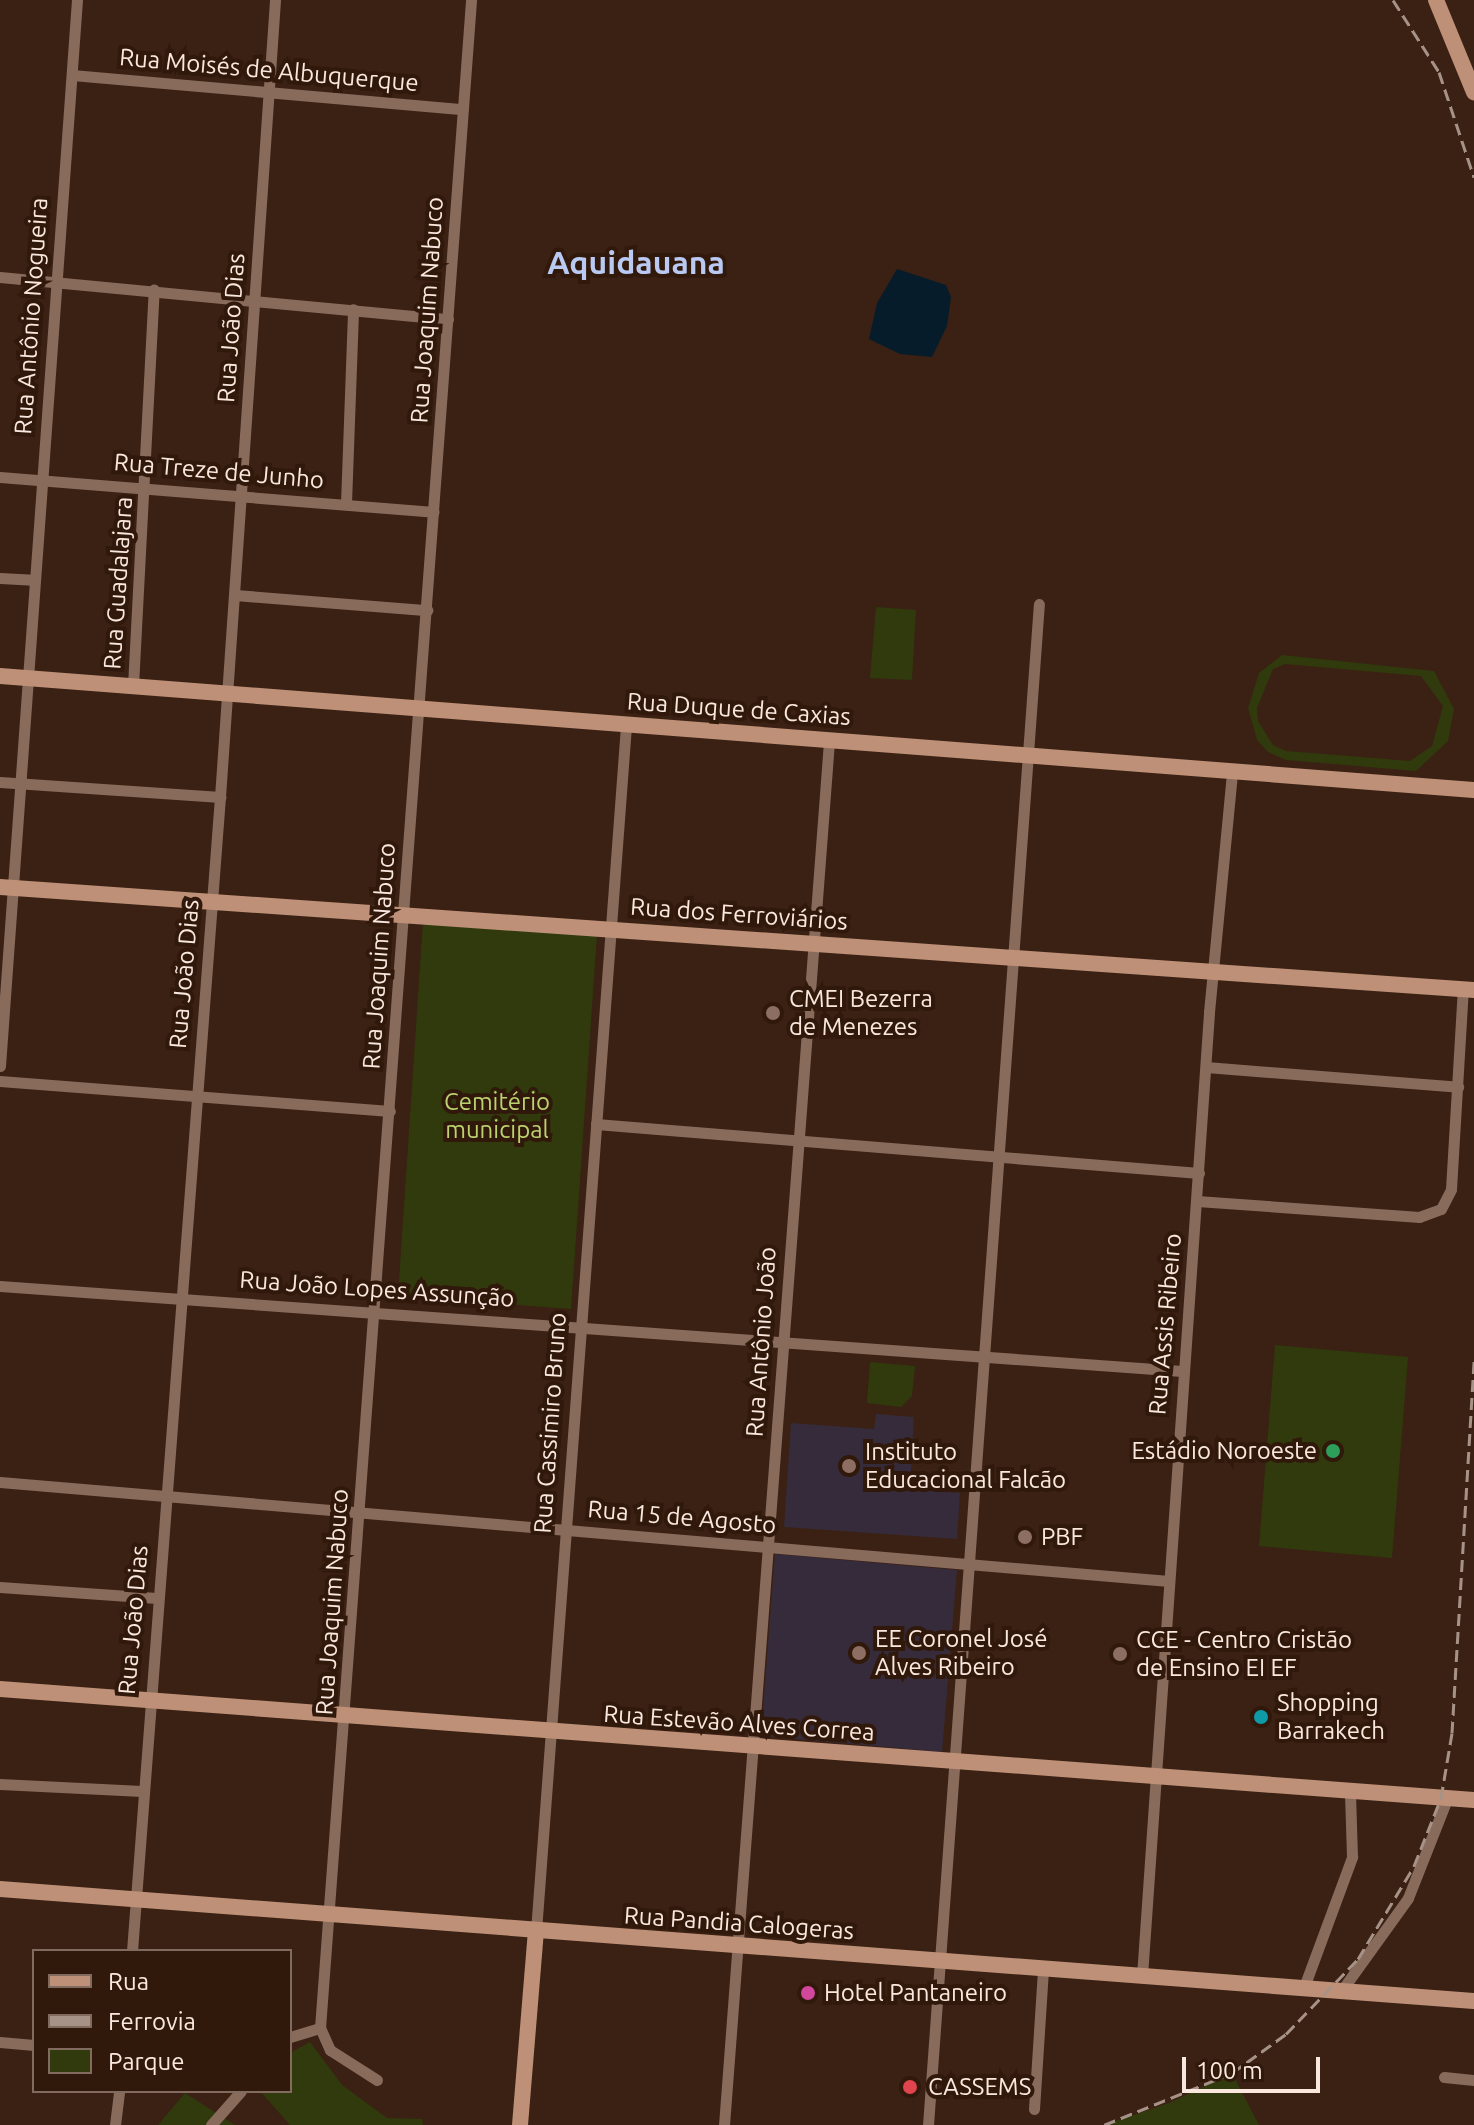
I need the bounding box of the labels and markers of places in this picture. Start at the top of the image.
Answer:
place label: CMEI Bezerra de Menezes [789,985,933,1041]
marker: CMEI Bezerra de Menezes [764,1004,782,1022]
place label: Estádio Noroeste [1131,1437,1317,1465]
place label: Instituto Educacional Falcão [865,1438,1066,1494]
marker: Estádio Noroeste [1324,1442,1342,1460]
marker: Instituto Educacional Falcão [840,1457,858,1475]
place label: PBF [1041,1523,1083,1551]
marker: PBF [1016,1528,1034,1546]
place label: EE Coronel José Alves Ribeiro [875,1625,1048,1681]
place label: CCE - Centro Cristão de Ensino EI EF [1136,1626,1352,1682]
marker: EE Coronel José Alves Ribeiro [850,1644,868,1662]
marker: CCE - Centro Cristão de Ensino EI EF [1111,1645,1129,1663]
place label: Shopping Barrakech [1277,1689,1385,1745]
marker: Shopping Barrakech [1252,1708,1270,1726]
place label: Hotel Pantaneiro [824,1979,1007,2007]
marker: Hotel Pantaneiro [799,1984,817,2002]
place label: CASSEMS [928,2073,1031,2101]
marker: CASSEMS [899,2076,921,2098]

